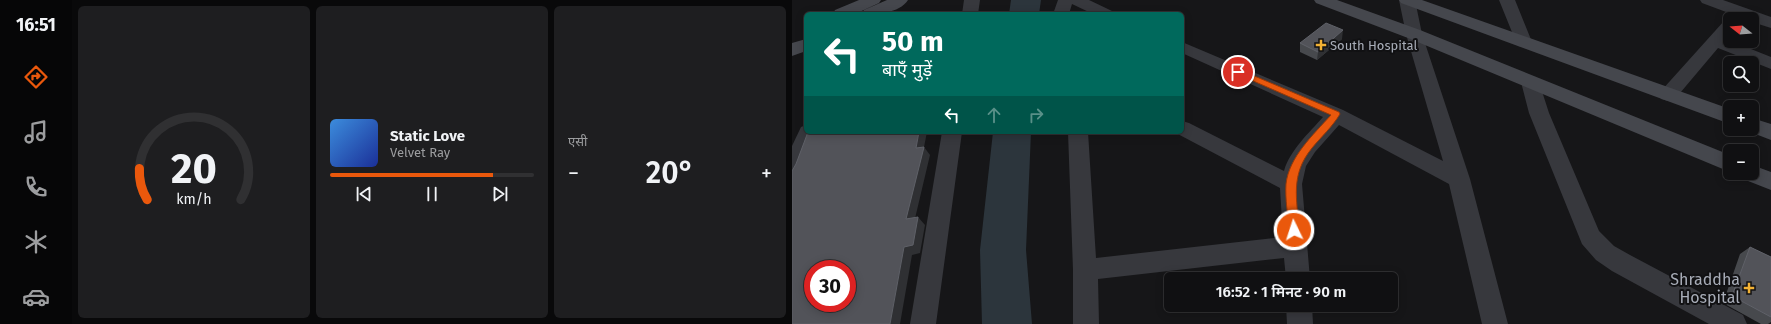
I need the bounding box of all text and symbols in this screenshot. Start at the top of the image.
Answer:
north arrow [1723,12,1759,48]
map controls [1723,12,1759,180]
text: 16:51 [16,14,56,36]
text: 50 m [882,25,944,58]
icon: left [816,28,868,80]
place label: South Hospital [1330,38,1417,53]
marker: South Hospital [1315,39,1327,51]
pin [1221,55,1255,89]
button: search [1723,56,1759,92]
text: बाएँ मुड़ें [882,59,932,81]
icon: arrive [1227,61,1249,83]
icon: directions [22,63,50,91]
button: + [1723,100,1759,136]
icon: left [941,104,963,126]
icon: ahead [983,104,1005,126]
icon: right [1025,104,1047,126]
icon: music [22,118,50,146]
text: Static Love [390,127,465,145]
text: एसी [568,134,587,149]
text: 20 [171,144,217,194]
button: − [1723,144,1759,180]
text: Velvet Ray [390,145,450,160]
text: 20° [646,155,694,191]
text: − [568,160,579,187]
text: + [761,160,772,187]
icon: phone [22,173,50,201]
icon: previous [353,183,375,205]
icon: pause [421,183,443,205]
icon: next [489,183,511,205]
text: km/h [176,191,212,208]
position arrow [1273,209,1315,251]
icon: climate [22,228,50,256]
speed limit sign: 30 [804,260,856,312]
place label: Shraddha Hospital [1670,270,1740,307]
marker: Shraddha Hospital [1743,282,1755,294]
icon: car [22,283,50,311]
text: 16:52 · 1 मिनट · 90 m [1216,283,1346,301]

